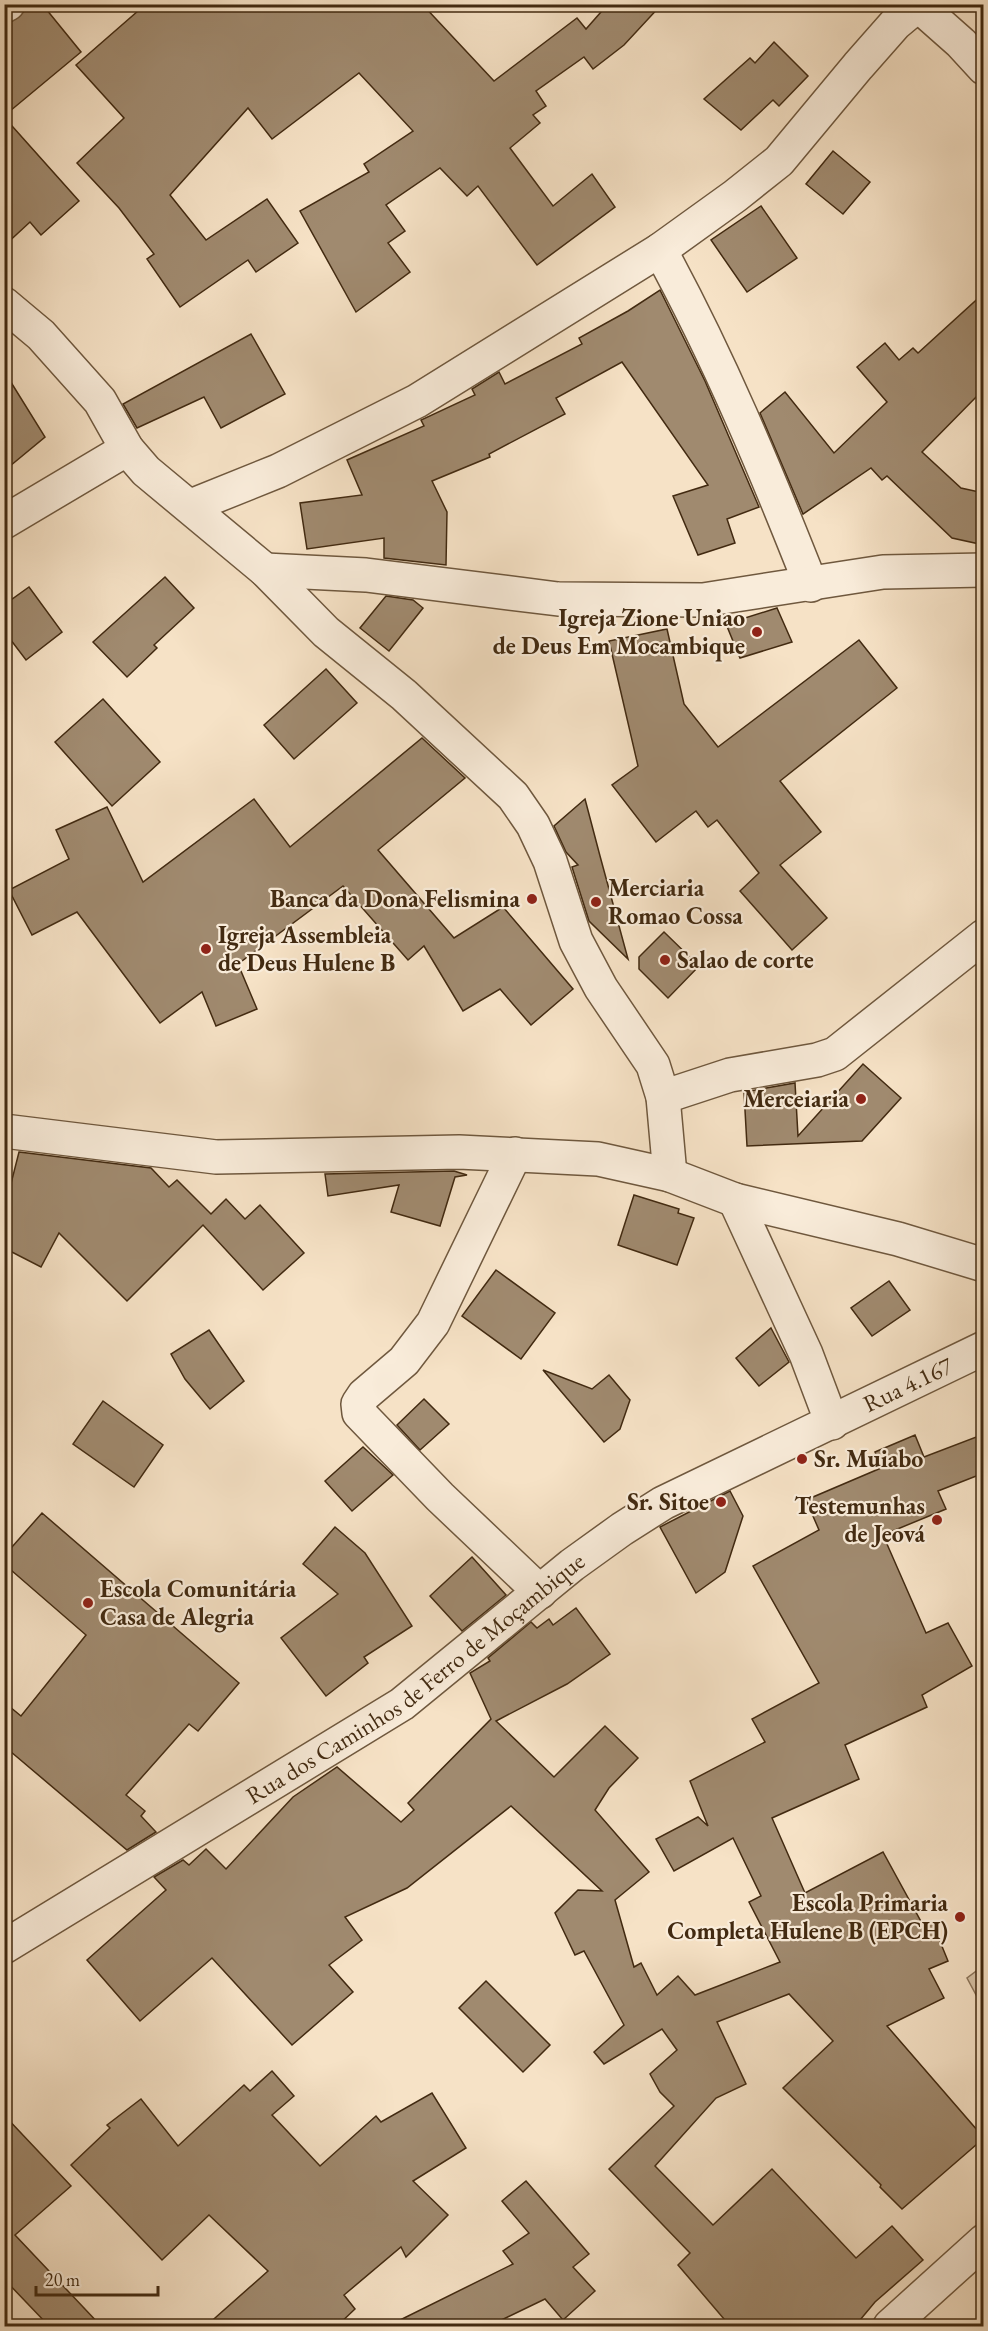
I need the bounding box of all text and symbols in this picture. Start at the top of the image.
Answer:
place label: Igreja Zione Uniao de Deus Em Mocambique [493,602,745,662]
marker: Igreja Zione Uniao de Deus Em Mocambique [750,625,764,639]
place label: Merciaria Romao Cossa [608,872,743,931]
place label: Banca da Dona Felismina [270,883,520,914]
marker: Banca da Dona Felismina [525,892,539,906]
marker: Merciaria Romao Cossa [589,895,603,909]
place label: Igreja Assembleia de Deus Hulene B [218,919,395,978]
marker: Igreja Assembleia de Deus Hulene B [199,942,213,956]
place label: Salao de corte [677,944,814,975]
marker: Salao de corte [658,953,672,967]
place label: Merceiaria [743,1083,849,1114]
marker: Merceiaria [854,1092,868,1106]
street label: Rua 4.167 [858,1349,958,1419]
place label: Sr. Muiabo [814,1443,923,1474]
marker: Sr. Muiabo [795,1452,809,1466]
place label: Sr. Sitoe [627,1486,709,1517]
place label: Testemunhas de Jeová [794,1490,925,1549]
marker: Sr. Sitoe [714,1495,728,1509]
marker: Testemunhas de Jeová [930,1513,944,1527]
street label: Rua dos Caminhos de Ferro de Moçambique [240,1545,590,1811]
place label: Escola Comunitária Casa de Alegria [100,1573,297,1633]
marker: Escola Comunitária Casa de Alegria [81,1596,95,1610]
place label: Escola Primaria Completa Hulene B (EPCH) [667,1887,948,1946]
marker: Escola Primaria Completa Hulene B (EPCH) [953,1910,967,1924]
scale bar [36,2259,158,2297]
text: 20 m [45,2268,80,2291]

